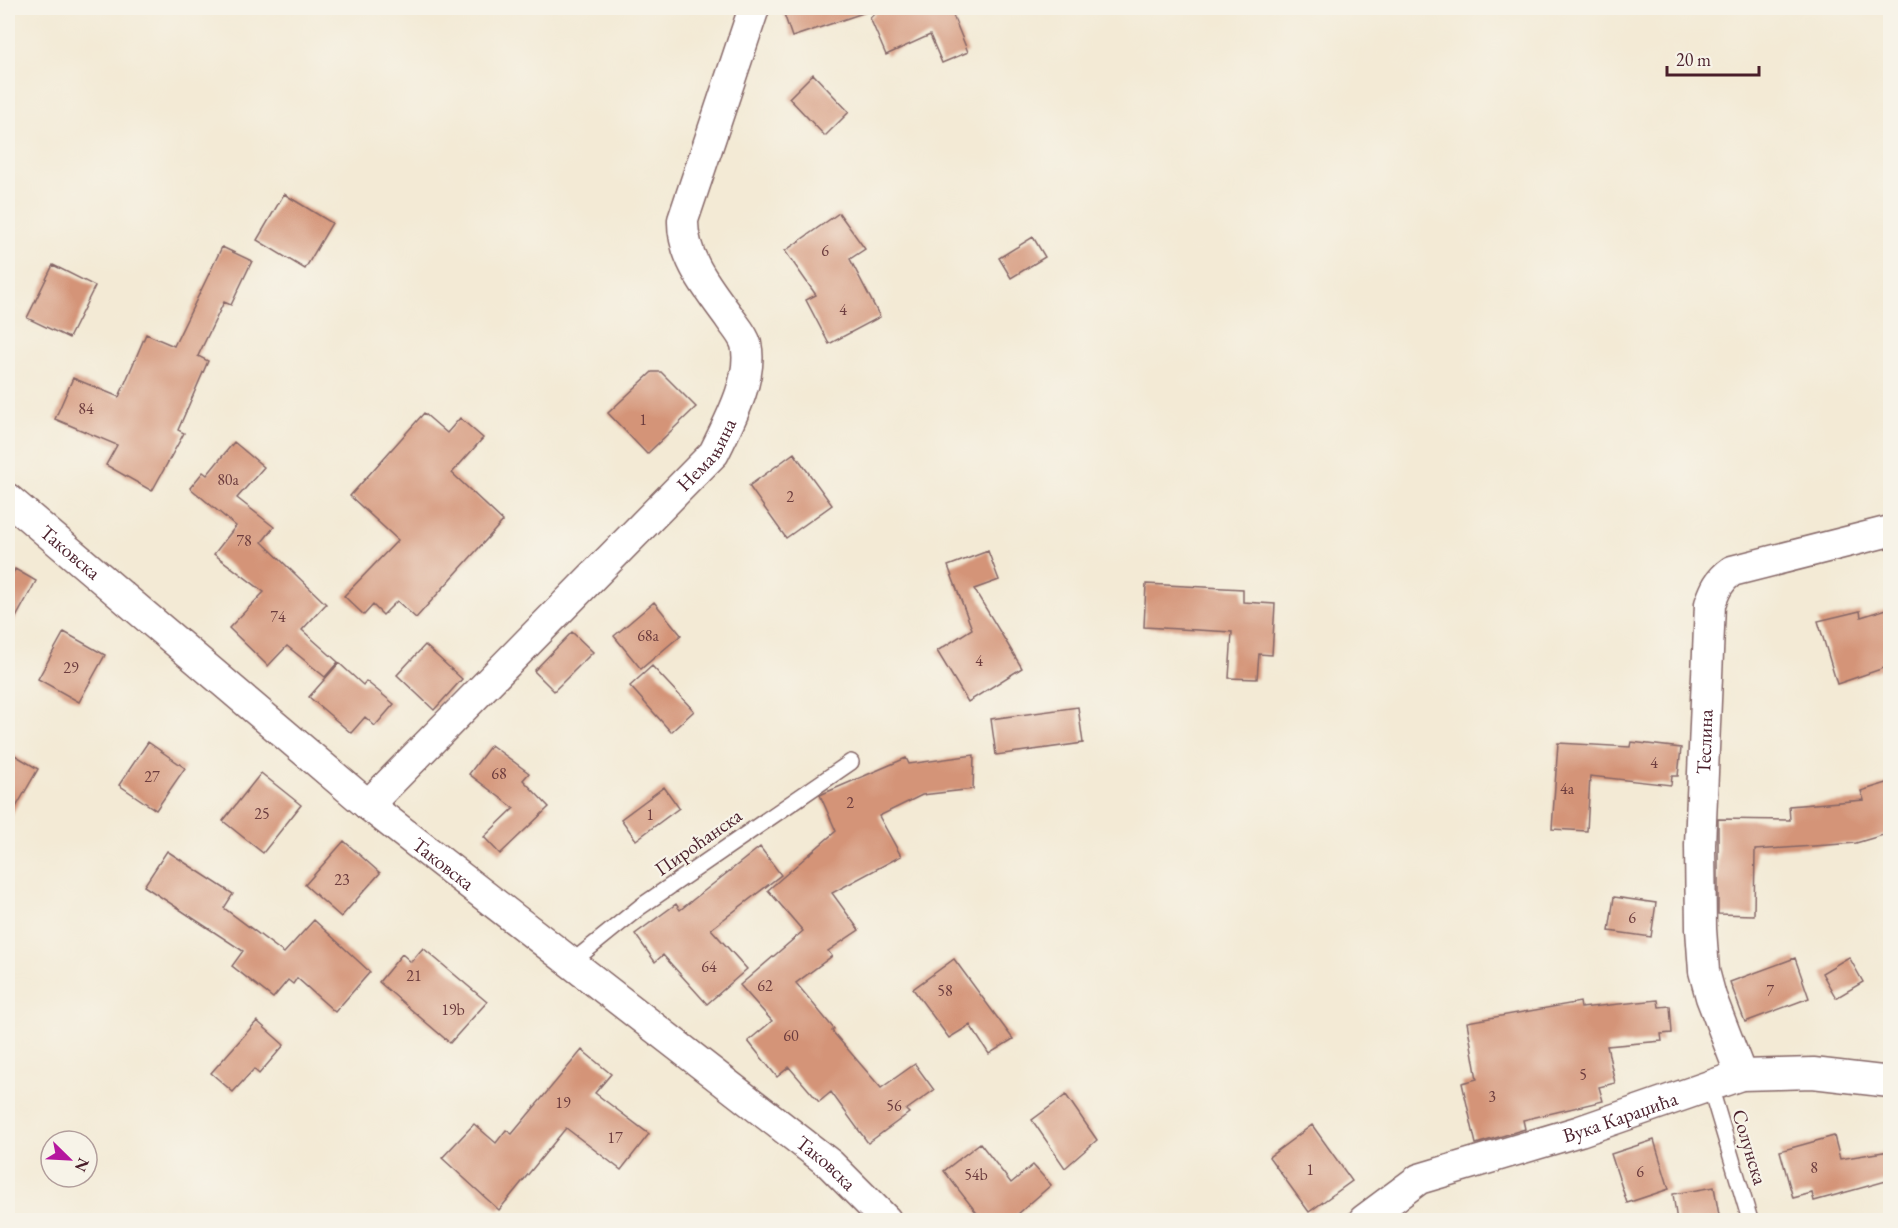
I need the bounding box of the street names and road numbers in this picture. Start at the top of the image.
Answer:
street label: Немањина [671,414,742,497]
street label: Таковска [35,519,106,585]
street label: Теслина [1690,709,1719,775]
street label: Пироћанска [649,802,747,882]
street label: Таковска [407,831,480,896]
street label: Вука Караџића [1559,1085,1681,1148]
street label: Солунска [1726,1106,1774,1188]
street label: Таковска [791,1129,862,1196]

